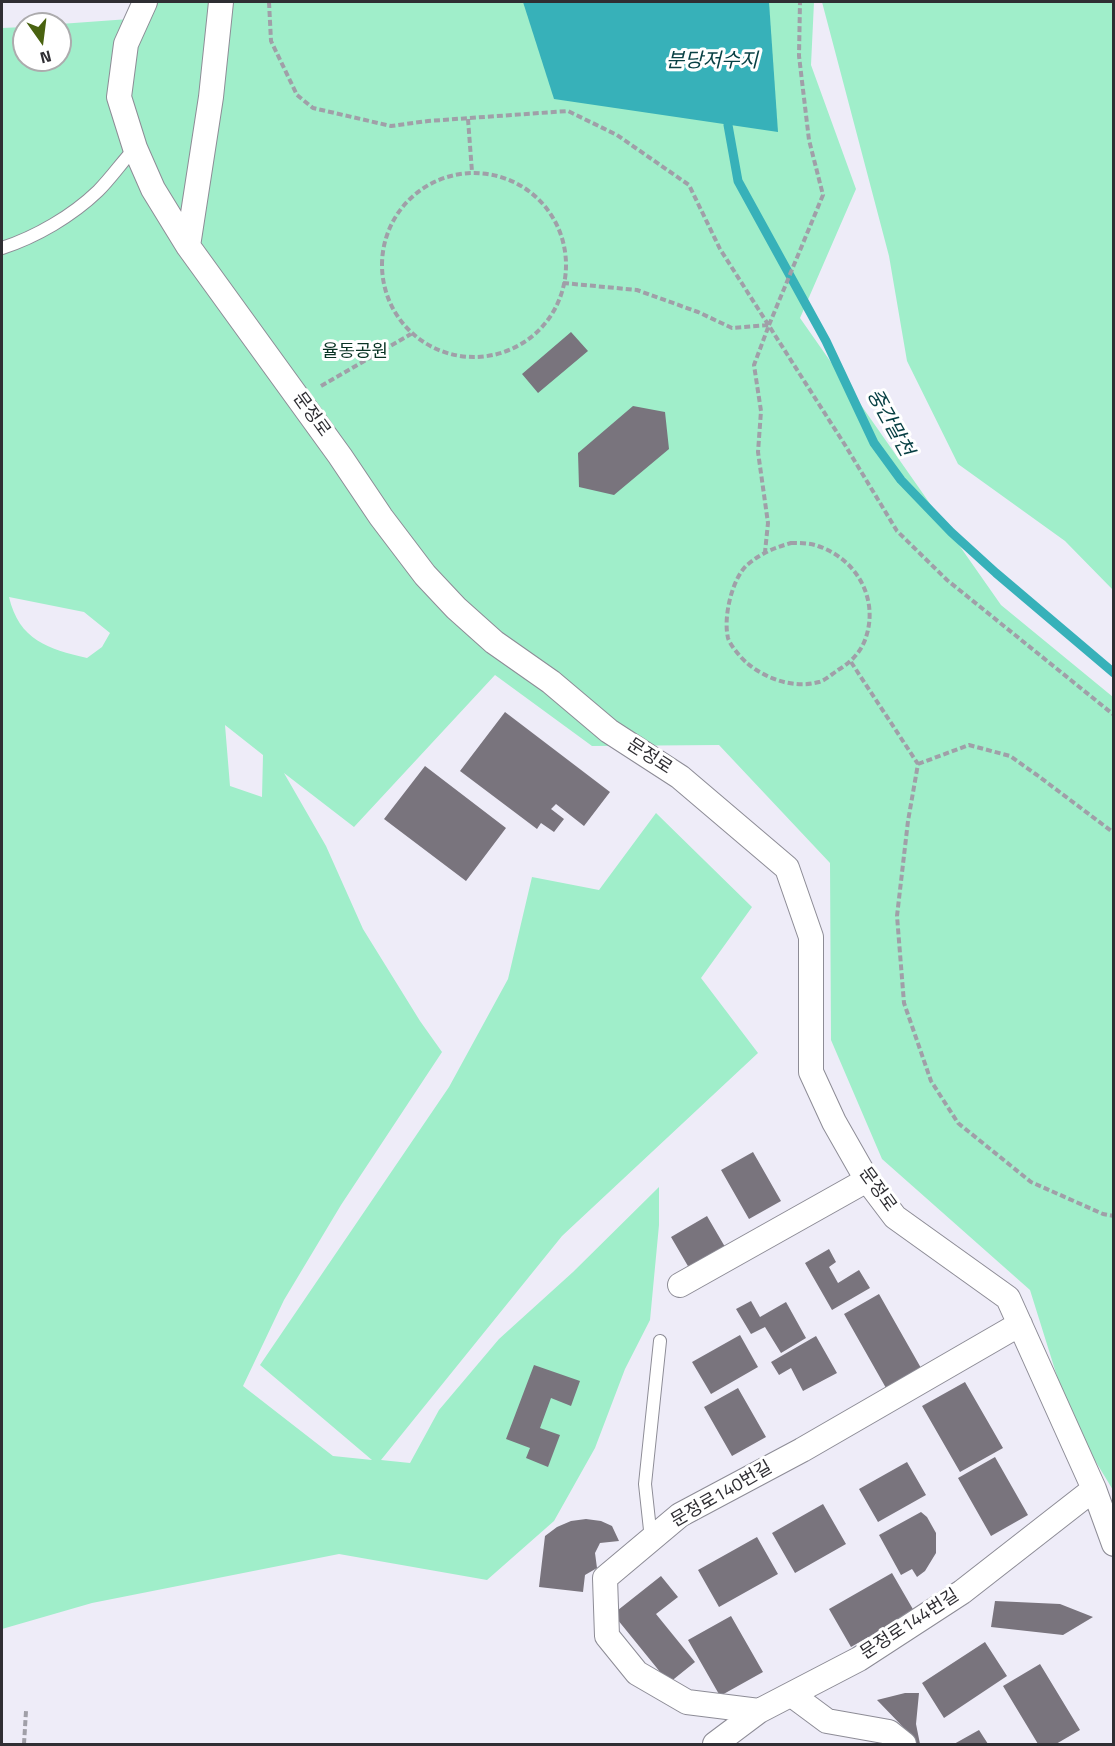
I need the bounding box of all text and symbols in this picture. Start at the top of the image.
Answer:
north arrow [12,12,72,72]
text: N [38,45,54,71]
water label: 분당저수지 [666,50,758,74]
park label: 율동공원 [322,342,388,364]
water label: 중간말천 [861,385,917,461]
street label: 문정로 [288,389,334,441]
street label: 문정로 [622,734,676,780]
street label: 문정로 [854,1164,900,1216]
street label: 문정로140번길 [668,1457,776,1533]
street label: 문정로144번길 [857,1585,963,1665]

